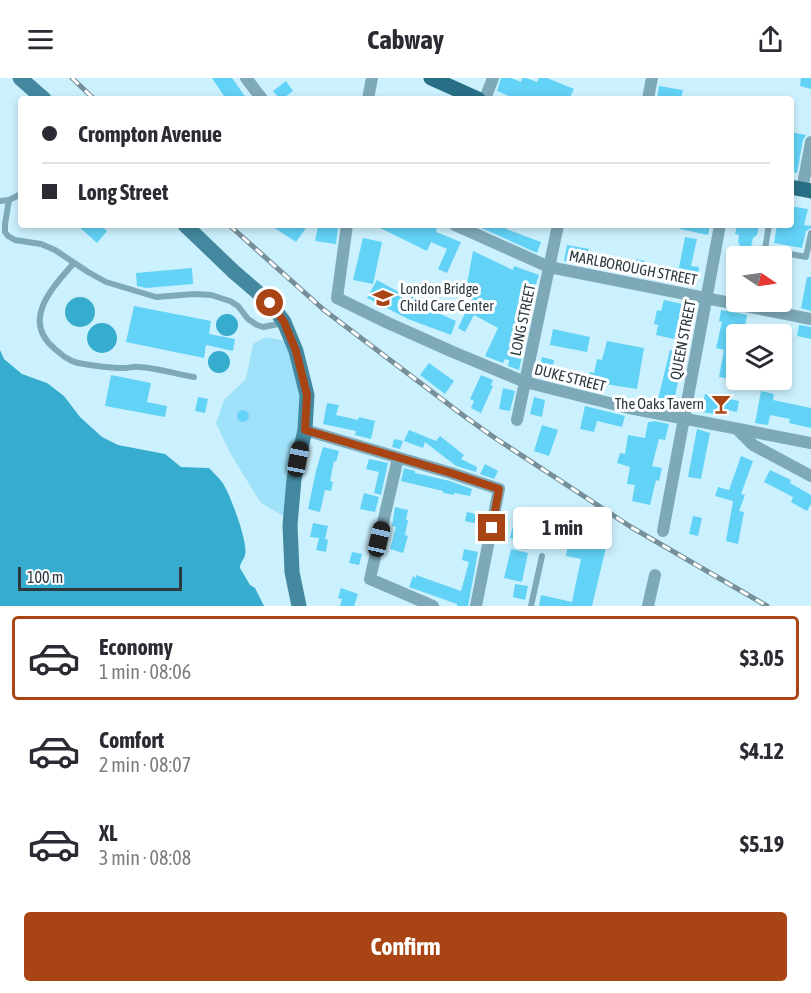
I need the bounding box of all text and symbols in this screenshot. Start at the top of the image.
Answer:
icon: menu [24,23,57,56]
icon: share [754,23,787,56]
text: Cabway [367,24,444,55]
text: Crompton Avenue [78,121,222,147]
text: Long Street [78,179,168,205]
north arrow [726,246,792,312]
map controls [726,246,792,390]
street label: MARLBOROUGH STREET [568,247,699,288]
place label: London Bridge Child Care Center [400,280,494,314]
street label: LONG STREET [507,282,538,357]
school or university icon: London Bridge Child Care Center [371,286,395,310]
route start [256,289,283,316]
street label: QUEEN STREET [666,298,699,381]
button: layers [726,324,792,390]
street label: DUKE STREET [533,360,608,395]
bar icon: The Oaks Tavern [709,392,733,416]
place label: The Oaks Tavern [615,395,704,412]
car [286,440,310,478]
callout: 1 min [513,507,612,549]
route end [478,514,505,541]
text: 1 min [542,516,583,539]
car [366,519,392,559]
scale bar [18,564,182,592]
text: 100 m [27,568,63,586]
icon: car [27,631,81,685]
text: Economy [99,634,173,660]
text: $3.05 [740,645,784,671]
text: 1 min · 08:06 [99,660,191,683]
icon: car [27,724,81,778]
text: Comfort [99,727,164,753]
text: $4.12 [740,738,784,764]
text: 2 min · 08:07 [99,753,191,776]
icon: car [27,817,81,871]
text: XL [99,820,117,846]
text: $5.19 [740,831,784,857]
text: 3 min · 08:08 [99,846,191,869]
button: Confirm [24,912,787,981]

